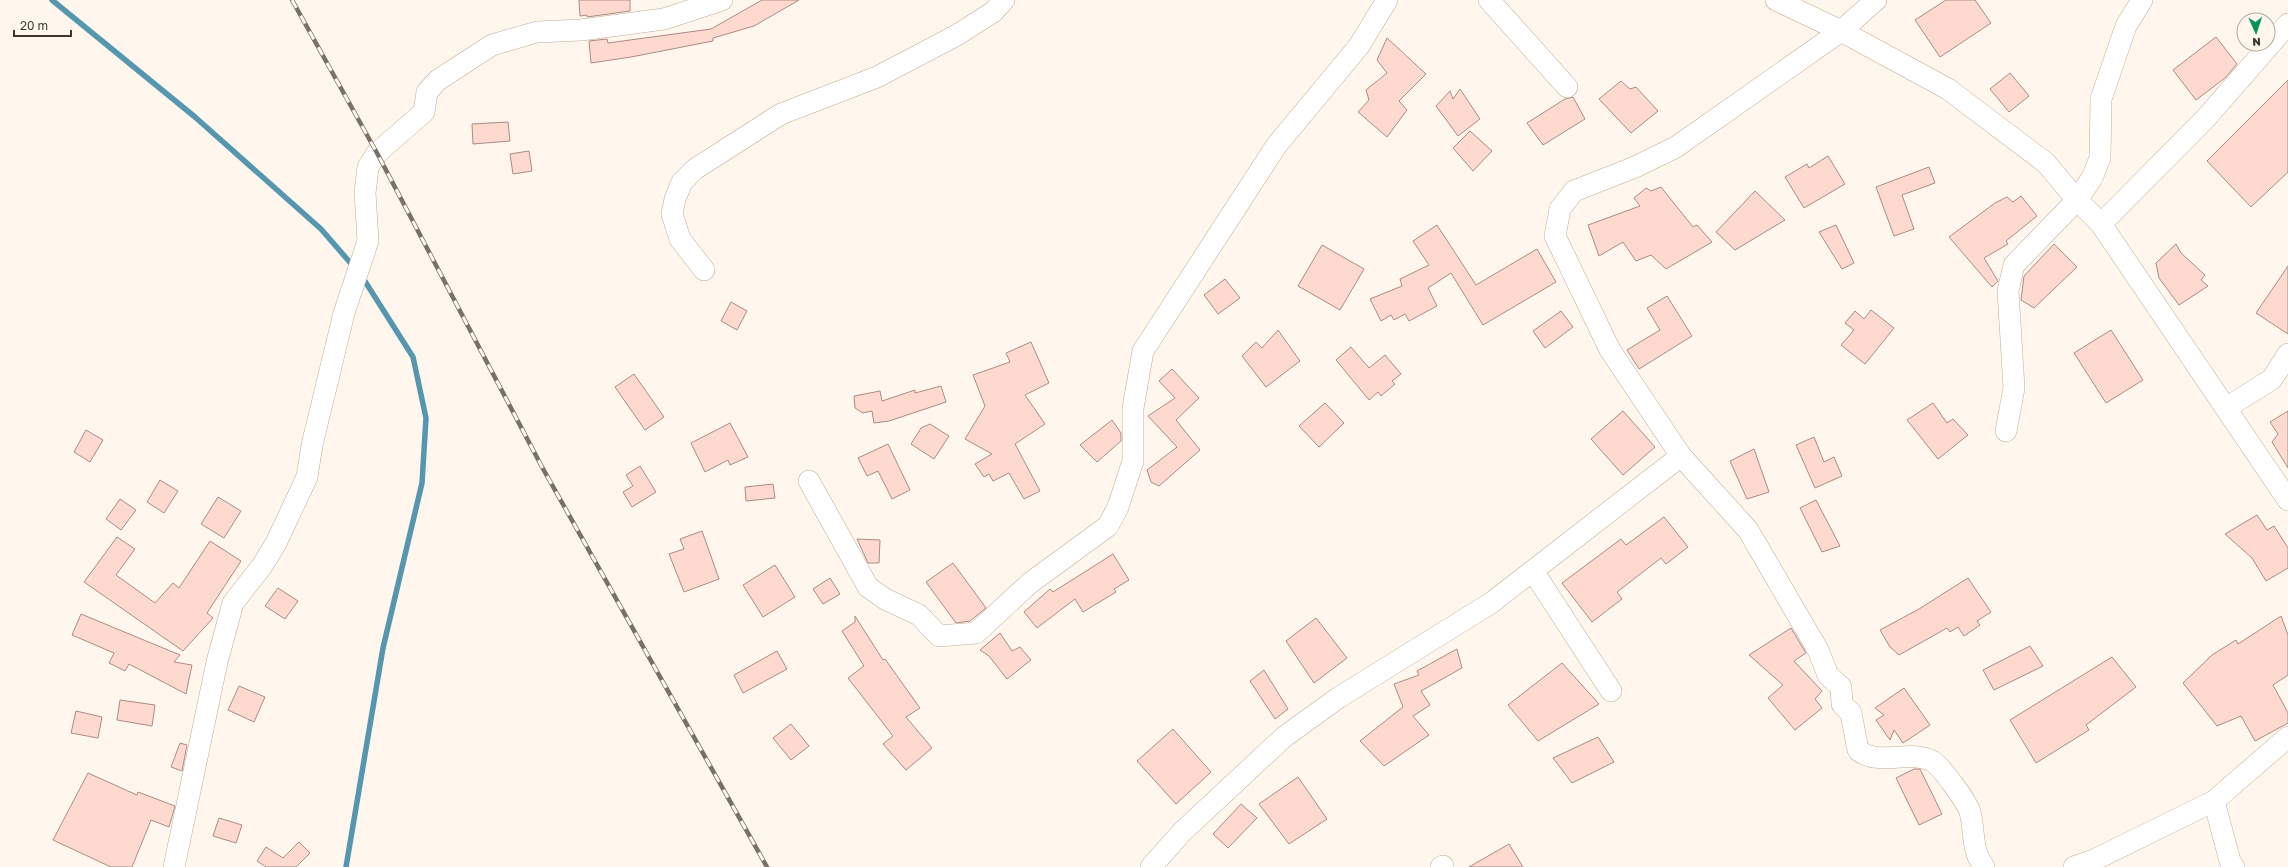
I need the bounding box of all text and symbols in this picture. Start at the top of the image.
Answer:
scale bar [14,12,71,38]
north arrow [2236,12,2276,52]
text: 20 m [20,18,48,33]
text: N [2252,36,2261,49]

